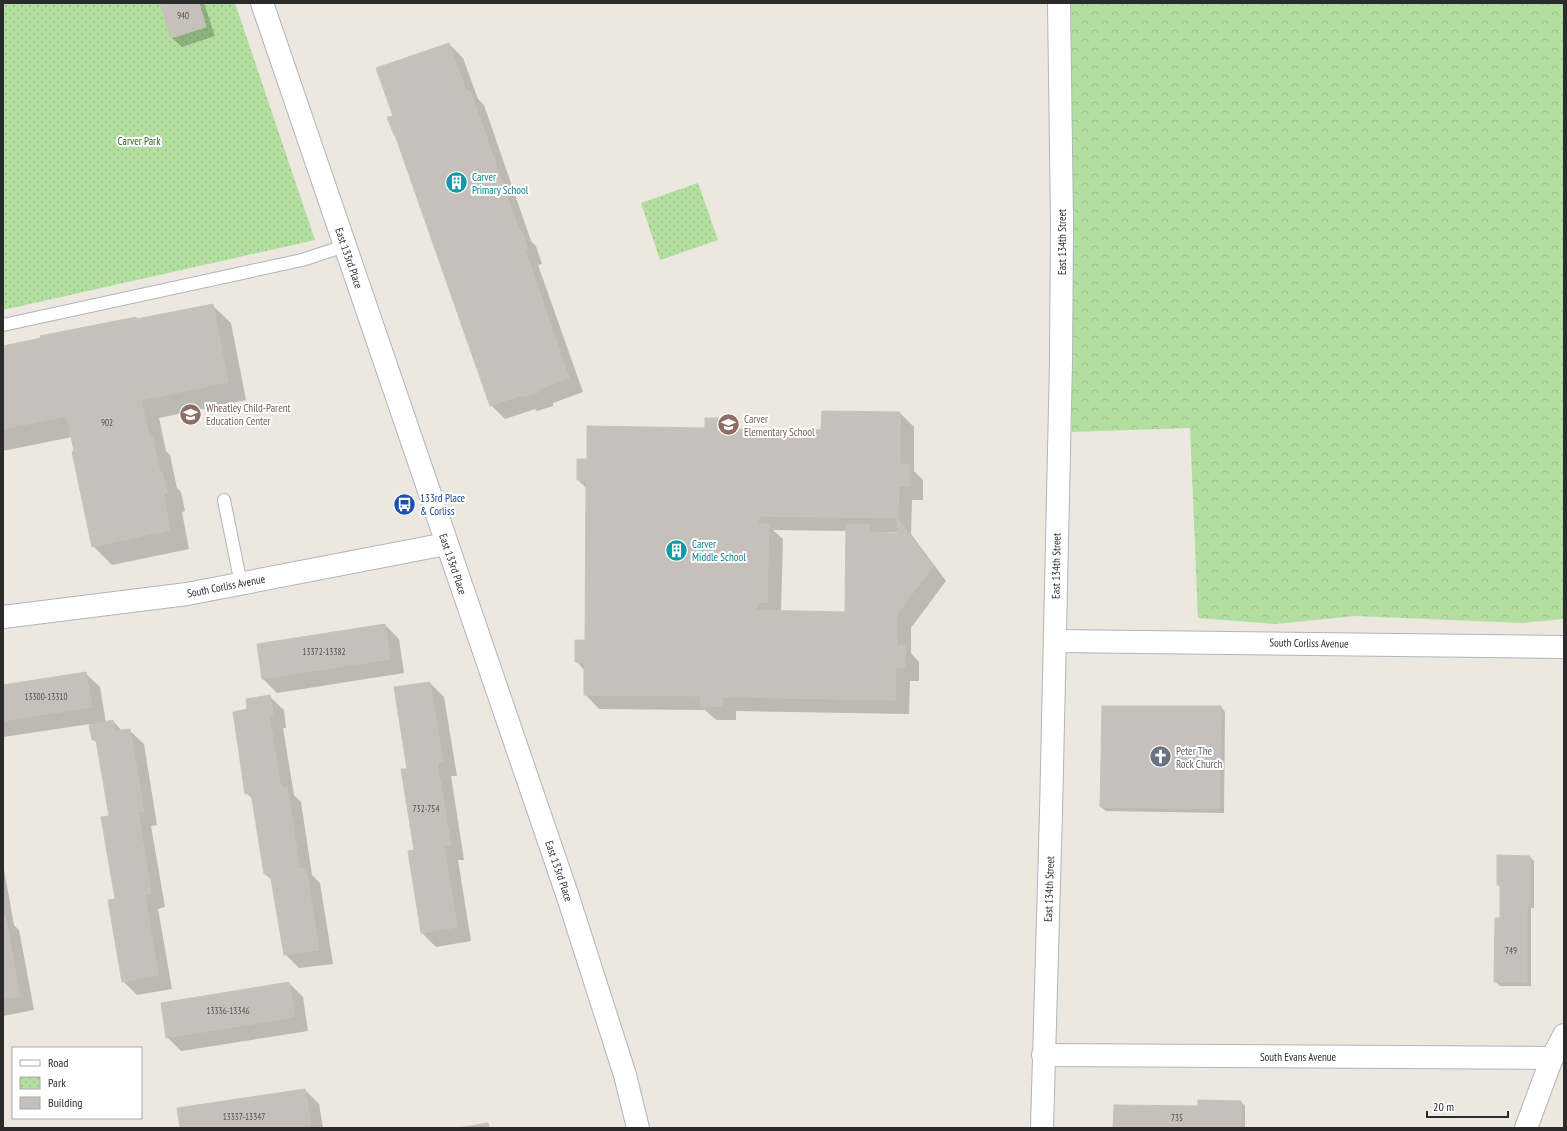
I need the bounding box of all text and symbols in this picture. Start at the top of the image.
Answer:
house number: 940 [177,10,189,21]
park label: Carver Park [118,134,161,148]
building icon: Carver Primary School [444,170,470,196]
place label: Carver Primary School [472,170,529,197]
street label: East 134th Street [1055,209,1069,275]
street label: East 133rd Place [332,226,366,291]
school or university icon: Wheatley Child-Parent Education Center [177,401,203,427]
place label: Wheatley Child-Parent Education Center [206,401,291,428]
school or university icon: Carver Elementary School [716,412,742,438]
place label: Carver Elementary School [744,412,815,439]
house number: 902 [101,417,113,428]
bus stop icon: 133rd Place & Corliss [392,491,418,517]
place label: 133rd Place & Corliss [420,491,466,518]
street label: East 133rd Place [436,532,470,597]
street label: East 134th Street [1048,533,1064,599]
building icon: Carver Middle School [664,537,690,563]
place label: Carver Middle School [692,537,746,564]
street label: South Corliss Avenue [186,571,267,600]
street label: South Corliss Avenue [1269,635,1349,651]
house number: 13372-13382 [302,646,346,657]
house number: 13300-13310 [24,691,68,702]
church icon: Peter The Rock Church [1148,744,1174,770]
place label: Peter The Rock Church [1176,744,1222,771]
house number: 732-754 [413,803,439,814]
street label: East 133rd Place [542,839,576,904]
street label: East 134th Street [1041,856,1057,922]
house number: 749 [1505,945,1517,956]
house number: 13336-13346 [206,1005,250,1016]
legend [12,1047,142,1119]
street label: South Evans Avenue [1260,1050,1337,1064]
text: Road [48,1055,68,1070]
text: Park [48,1075,66,1090]
scale bar [1427,1093,1508,1119]
text: Building [48,1095,83,1110]
text: 20 m [1433,1099,1454,1114]
house number: 13337-13347 [223,1111,265,1122]
house number: 735 [1171,1112,1183,1123]

